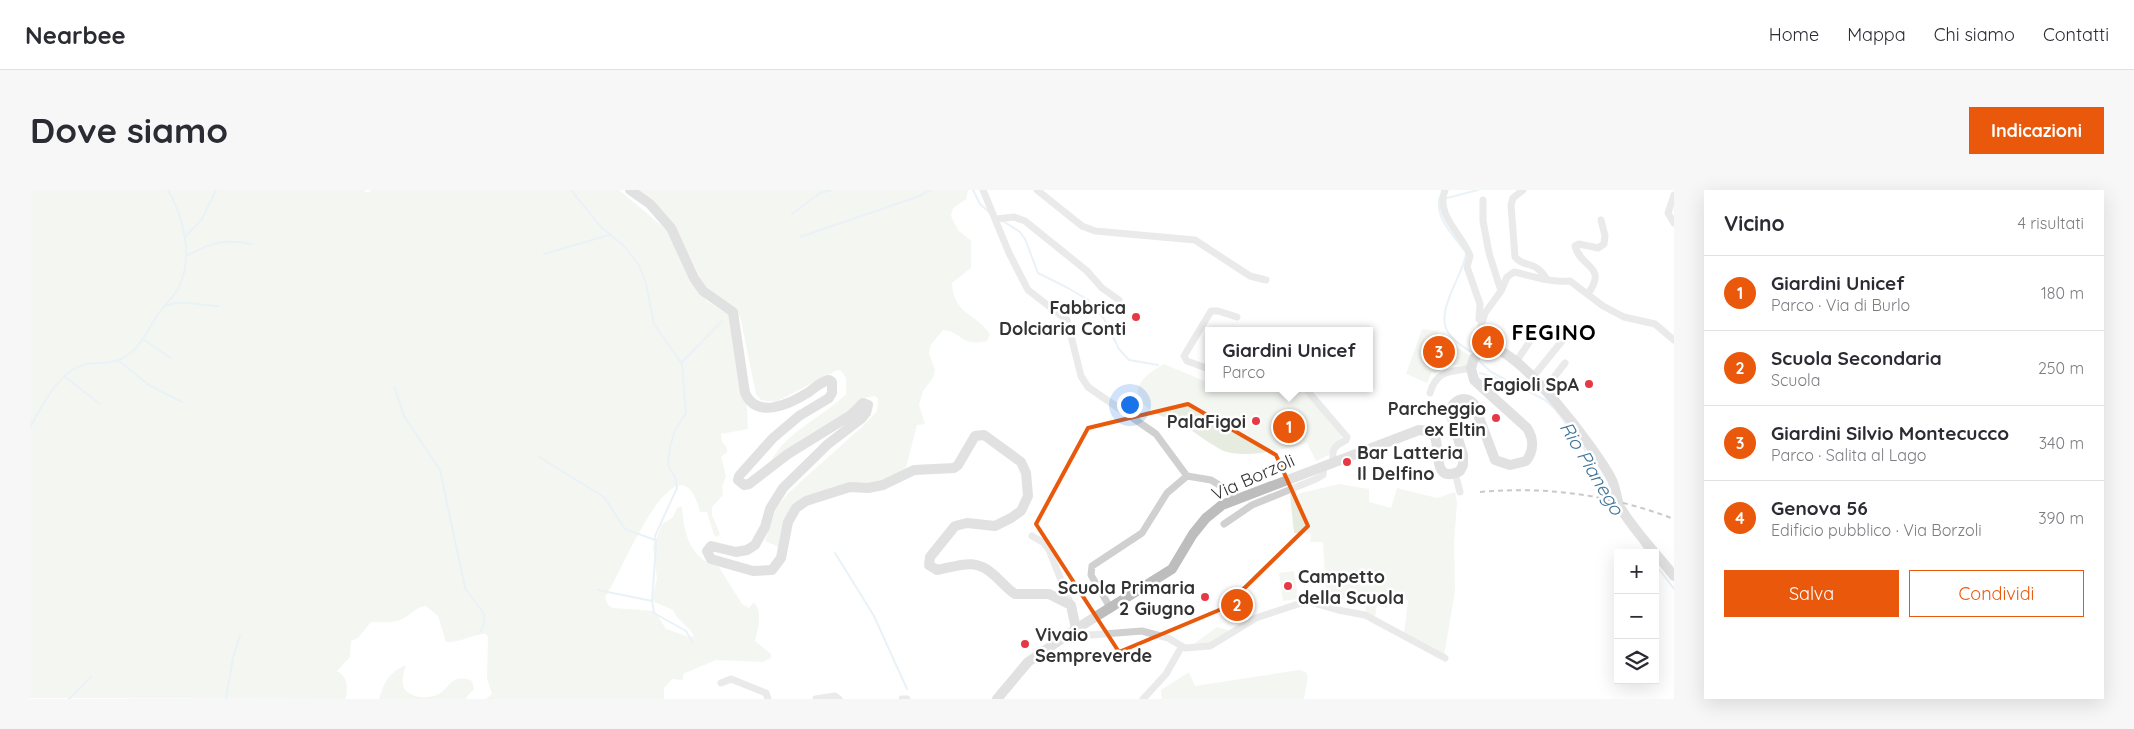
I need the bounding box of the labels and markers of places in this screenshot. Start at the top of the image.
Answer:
place label: Fabbrica Dolciaria Conti [999,296,1126,340]
marker: Fabbrica Dolciaria Conti [1130,311,1142,323]
pin: 4 [1472,323,1504,361]
pin: 3 [1423,333,1455,371]
place label: Fagioli SpA [1483,373,1579,396]
marker: Fagioli SpA [1583,378,1595,390]
place label: Parcheggio ex Eltin [1388,397,1486,441]
pin: 1 [1273,408,1305,446]
place label: PalaFigoi [1167,410,1246,433]
marker: Parcheggio ex Eltin [1490,412,1502,424]
marker: PalaFigoi [1250,415,1262,427]
place label: Bar Latteria Il Delfino [1357,441,1463,485]
marker: Bar Latteria Il Delfino [1341,456,1353,468]
place label: Campetto della Scuola [1298,565,1404,609]
place label: Scuola Primaria 2 Giugno [1058,576,1195,620]
marker: Campetto della Scuola [1282,580,1294,592]
pin: 2 [1221,586,1253,624]
marker: Scuola Primaria 2 Giugno [1199,591,1211,603]
place label: Vivaio Sempreverde [1035,623,1152,667]
marker: Vivaio Sempreverde [1019,638,1031,650]

